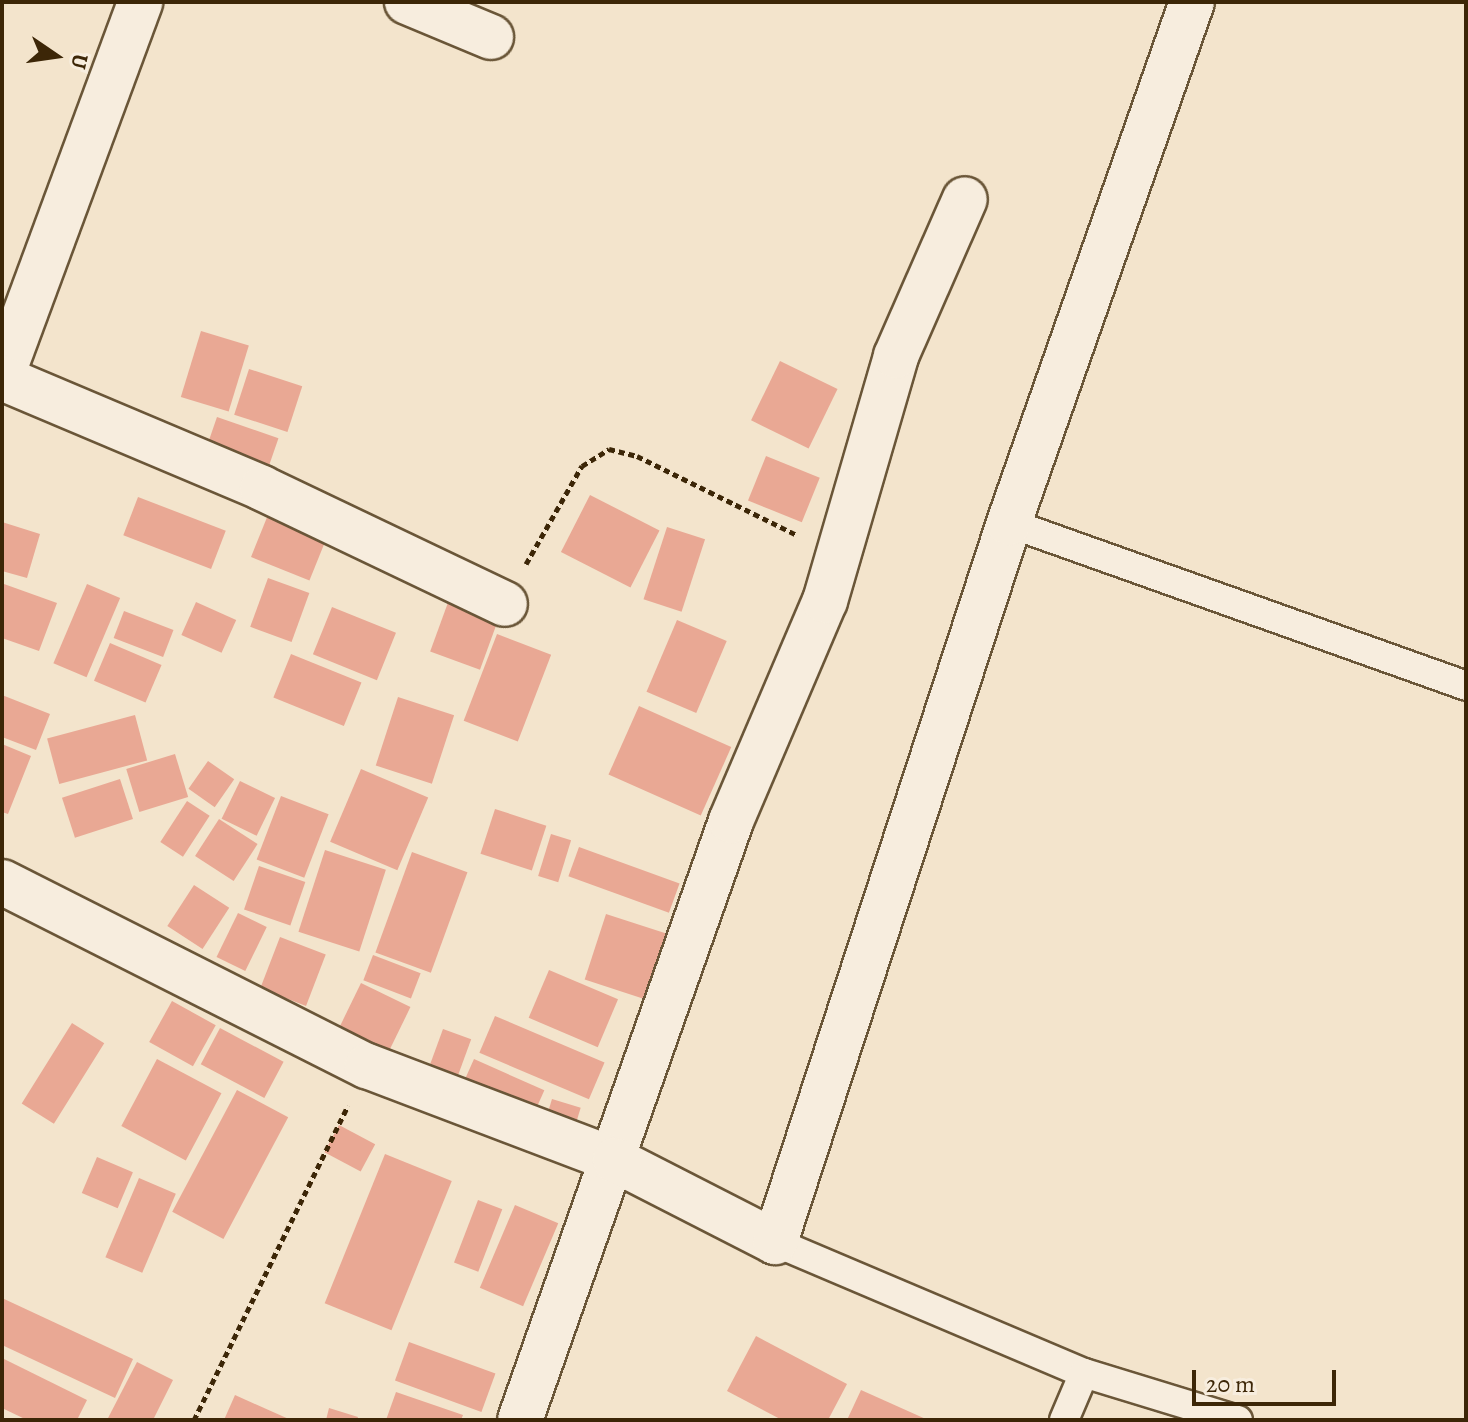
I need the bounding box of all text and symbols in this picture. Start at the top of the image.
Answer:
north arrow [16,16,96,96]
text: U [63,51,96,72]
scale bar [1196,1354,1340,1404]
text: 20 m [1206,1368,1255,1400]

